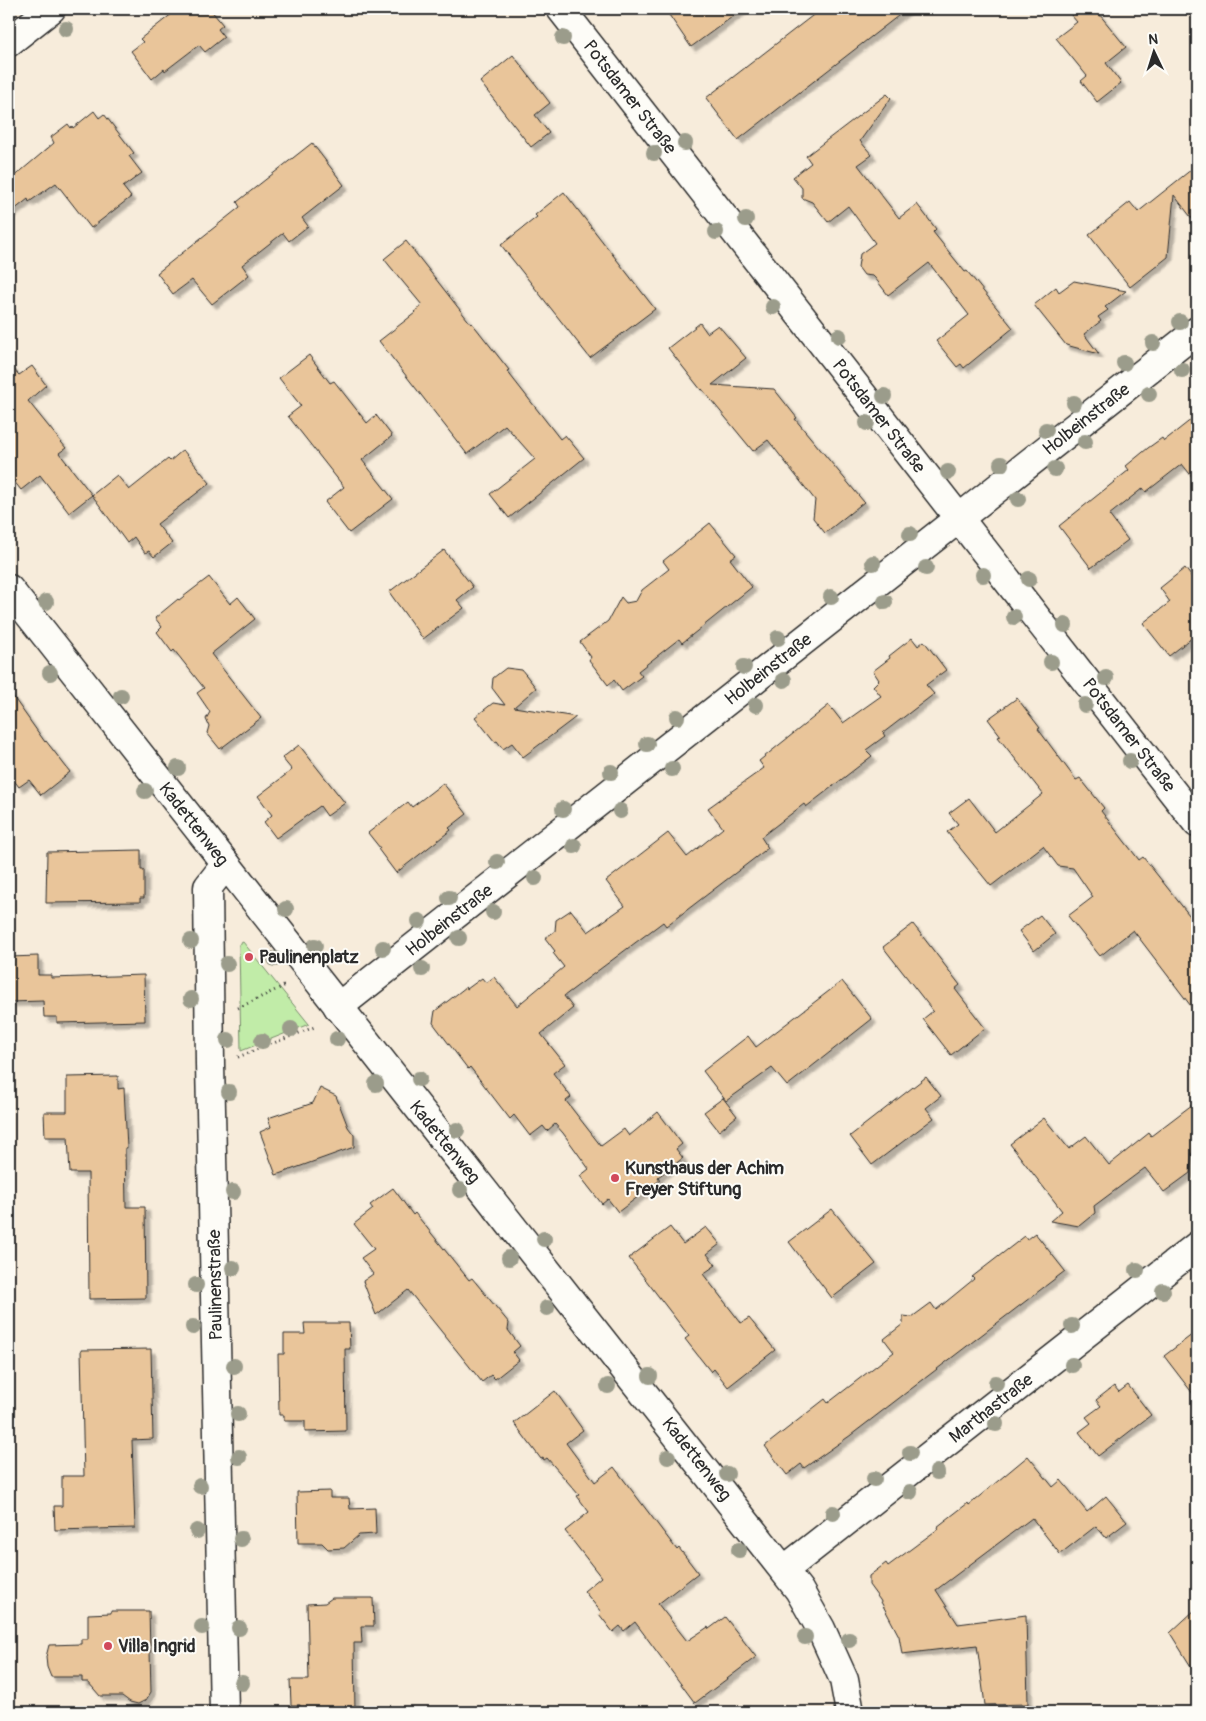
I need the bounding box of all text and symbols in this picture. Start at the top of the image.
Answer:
north arrow [1128,28,1178,78]
text: N [1148,31,1158,48]
street label: Potsdamer Straße [578,36,681,159]
street label: Potsdamer Straße [827,355,930,478]
street label: Holbeinstraße [1038,378,1135,461]
street label: Holbeinstraße [720,628,817,711]
street label: Potsdamer Straße [1077,674,1180,797]
street label: Kadettenweg [154,778,234,871]
street label: Holbeinstraße [401,879,498,962]
place label: Paulinenplatz [259,946,359,969]
marker: Paulinenplatz [243,951,255,963]
street label: Kadettenweg [404,1096,485,1189]
place label: Kunsthaus der Achim Freyer Stiftung [625,1157,784,1201]
marker: Kunsthaus der Achim Freyer Stiftung [609,1172,621,1184]
street label: Paulinenstraße [203,1229,228,1341]
street label: Marthastraße [945,1368,1038,1448]
street label: Kadettenweg [657,1413,737,1506]
place label: Villa Ingrid [118,1635,196,1658]
marker: Villa Ingrid [102,1640,114,1652]

